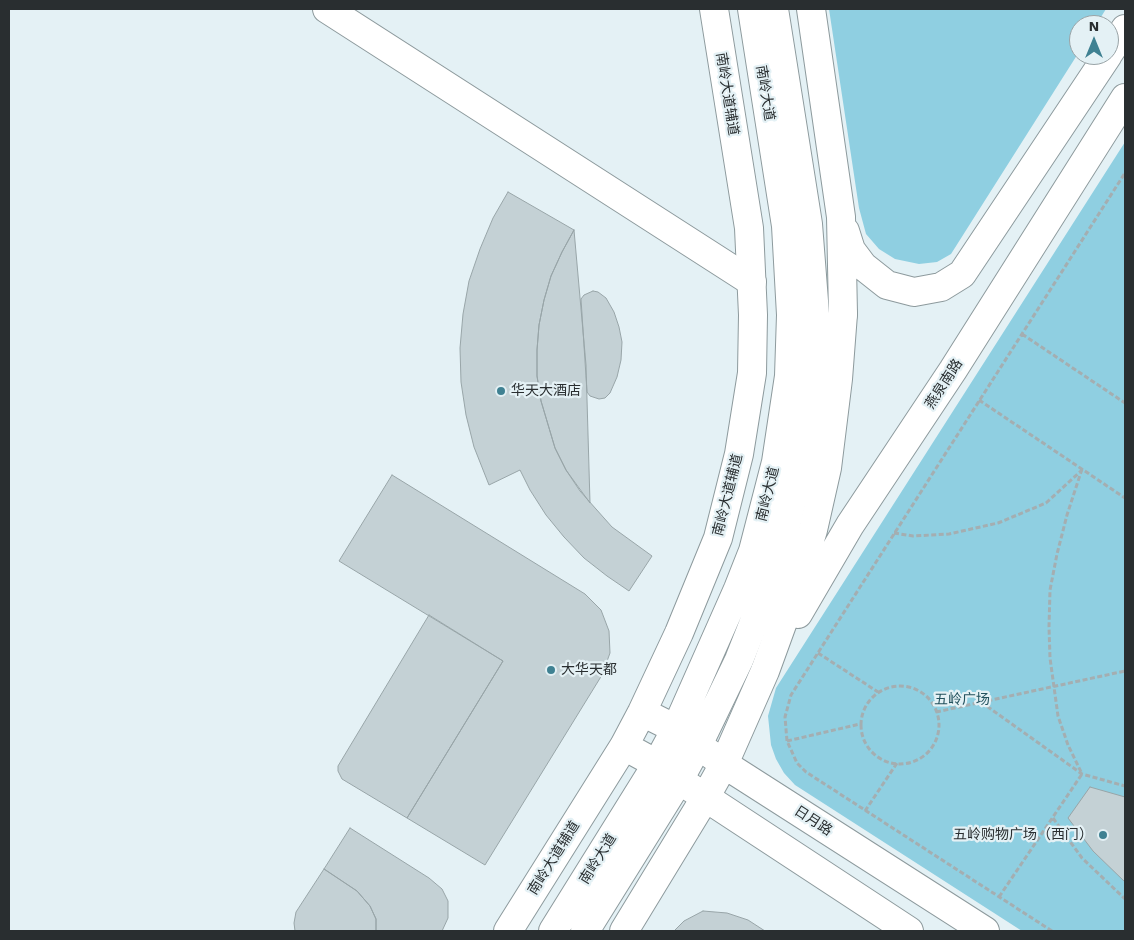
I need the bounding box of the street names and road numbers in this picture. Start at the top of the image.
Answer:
street label: 南岭大道辅道 [712,51,742,137]
street label: 南岭大道 [752,64,778,122]
street label: 燕泉南路 [922,356,966,412]
street label: 南岭大道辅道 [710,452,746,538]
street label: 南岭大道 [753,465,783,523]
street label: 日月路 [791,803,835,839]
street label: 南岭大道辅道 [525,818,583,898]
street label: 南岭大道 [576,831,620,887]

